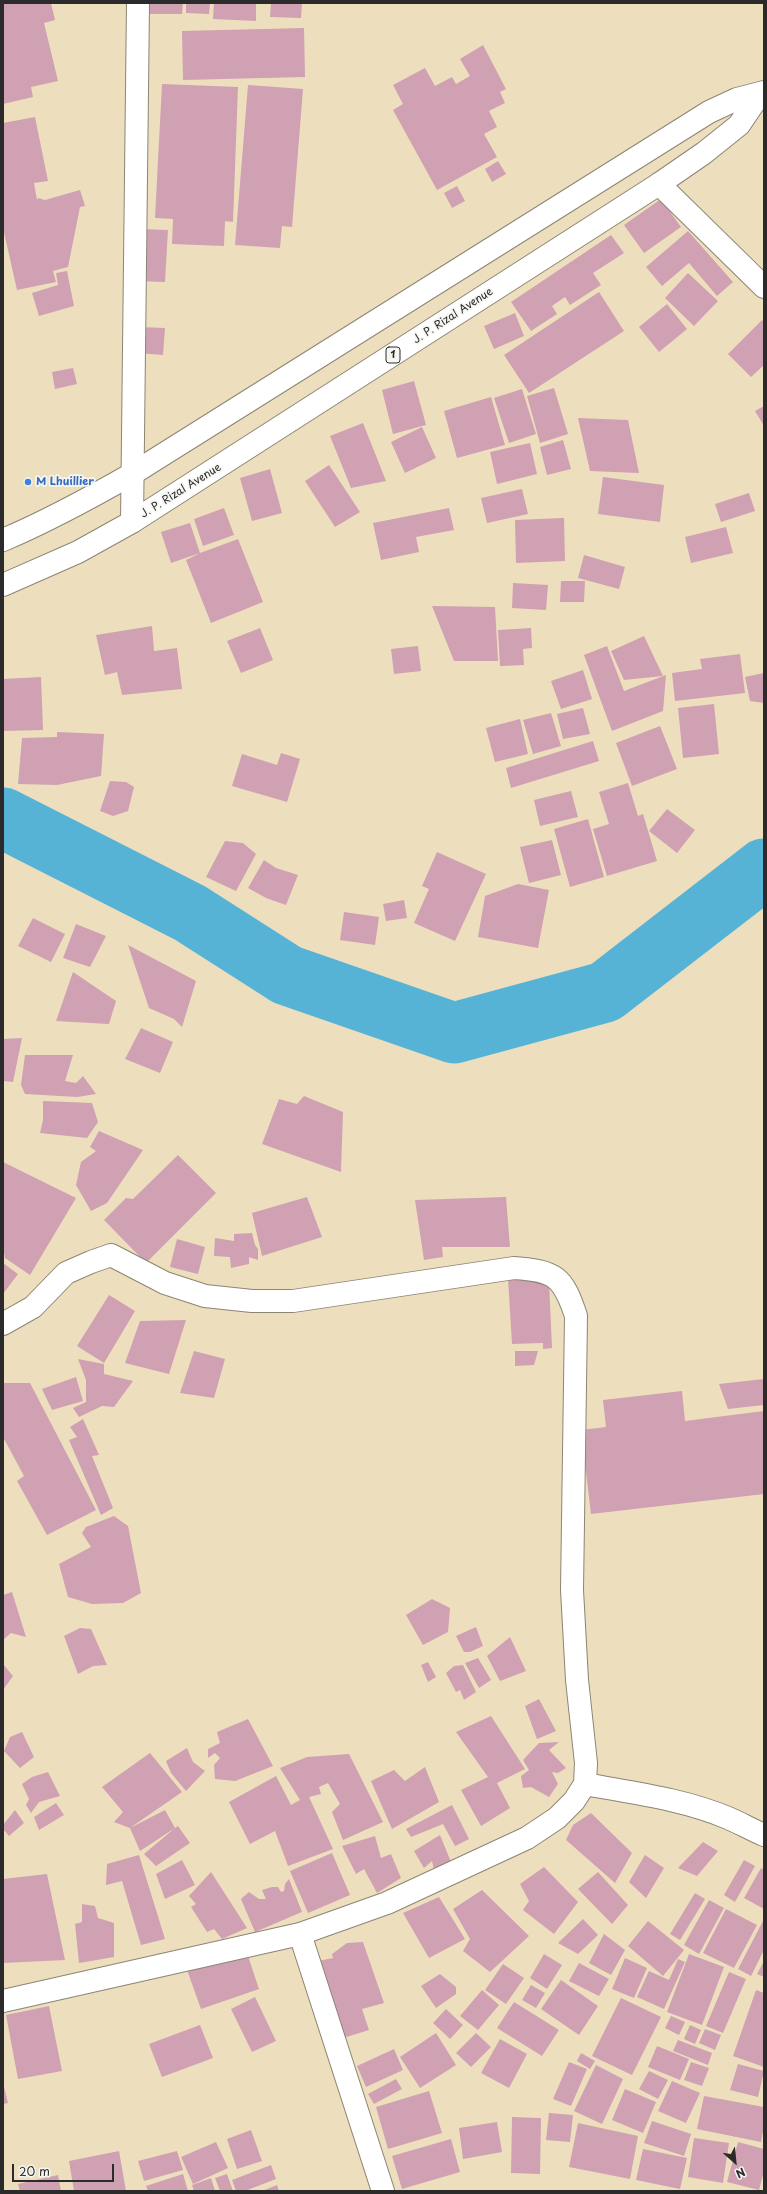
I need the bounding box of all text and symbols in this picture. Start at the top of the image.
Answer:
street label: J. P. Rizal Avenue [411,285,495,347]
road number: 1 [386,347,400,363]
street label: J. P. Rizal Avenue [138,461,224,521]
place label: M Lhuillier [36,475,94,489]
marker: M Lhuillier [23,477,33,487]
north arrow [715,2142,755,2182]
scale bar [14,2156,116,2182]
text: 20 m [19,2162,50,2180]
text: N [733,2164,748,2183]

